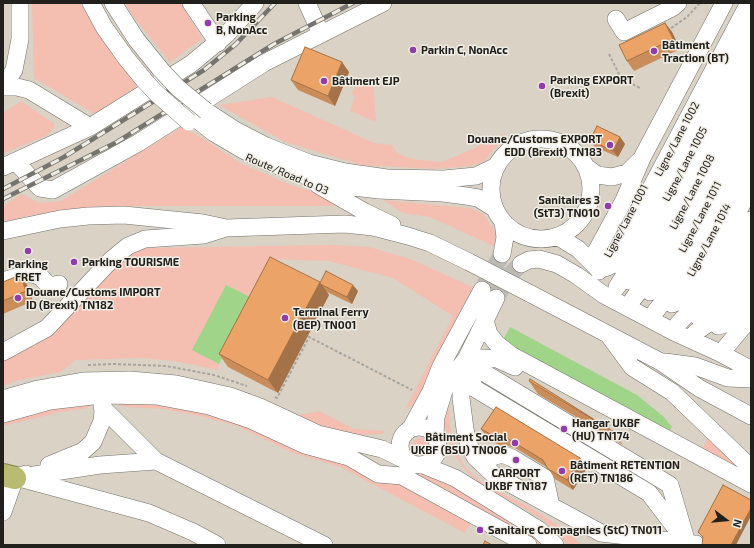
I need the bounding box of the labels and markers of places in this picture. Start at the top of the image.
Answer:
place label: Parking B, NonAcc [216,10,267,36]
marker: Parking B, NonAcc [203,18,213,28]
place label: Bâtiment Traction (BT) [662,38,729,64]
place label: Parkin C, NonAcc [421,43,508,57]
marker: Parkin C, NonAcc [408,45,418,55]
marker: Bâtiment Traction (BT) [649,46,659,56]
place label: Parking EXPORT (Brexit) [550,73,634,99]
place label: Bâtiment EJP [332,74,399,88]
marker: Bâtiment EJP [319,76,329,86]
marker: Parking EXPORT (Brexit) [537,81,547,91]
place label: Douane/Customs EXPORT EDD (Brexit) TN183 [467,132,602,158]
marker: Douane/Customs EXPORT EDD (Brexit) TN183 [605,140,615,150]
place label: Sanitaires 3 (StT3) TN010 [534,193,600,219]
marker: Sanitaires 3 (StT3) TN010 [603,201,613,211]
marker: Parking FRET [23,246,33,256]
place label: Parking TOURISME [82,255,179,269]
place label: Parking FRET [8,257,48,283]
marker: Parking TOURISME [69,257,79,267]
place label: Douane/Customs IMPORT ID (Brexit) TN182 [26,285,161,311]
marker: Douane/Customs IMPORT ID (Brexit) TN182 [13,293,23,303]
place label: Terminal Ferry (BEP) TN001 [293,305,369,331]
marker: Terminal Ferry (BEP) TN001 [280,313,290,323]
place label: Hangar UKBF (HU) TN174 [572,416,640,442]
marker: Hangar UKBF (HU) TN174 [559,424,569,434]
place label: Bâtiment Social UKBF (BSU) TN006 [411,430,507,456]
marker: Bâtiment Social UKBF (BSU) TN006 [510,438,520,448]
marker: CARPORT UKBF TN187 [511,455,521,465]
place label: Bâtiment RETENTION (RET) TN186 [570,458,680,484]
place label: CARPORT UKBF TN187 [485,466,547,492]
marker: Bâtiment RETENTION (RET) TN186 [557,466,567,476]
place label: Sanitaire Compagnies (StC) TN011 [488,523,662,537]
marker: Sanitaire Compagnies (StC) TN011 [475,525,485,535]

